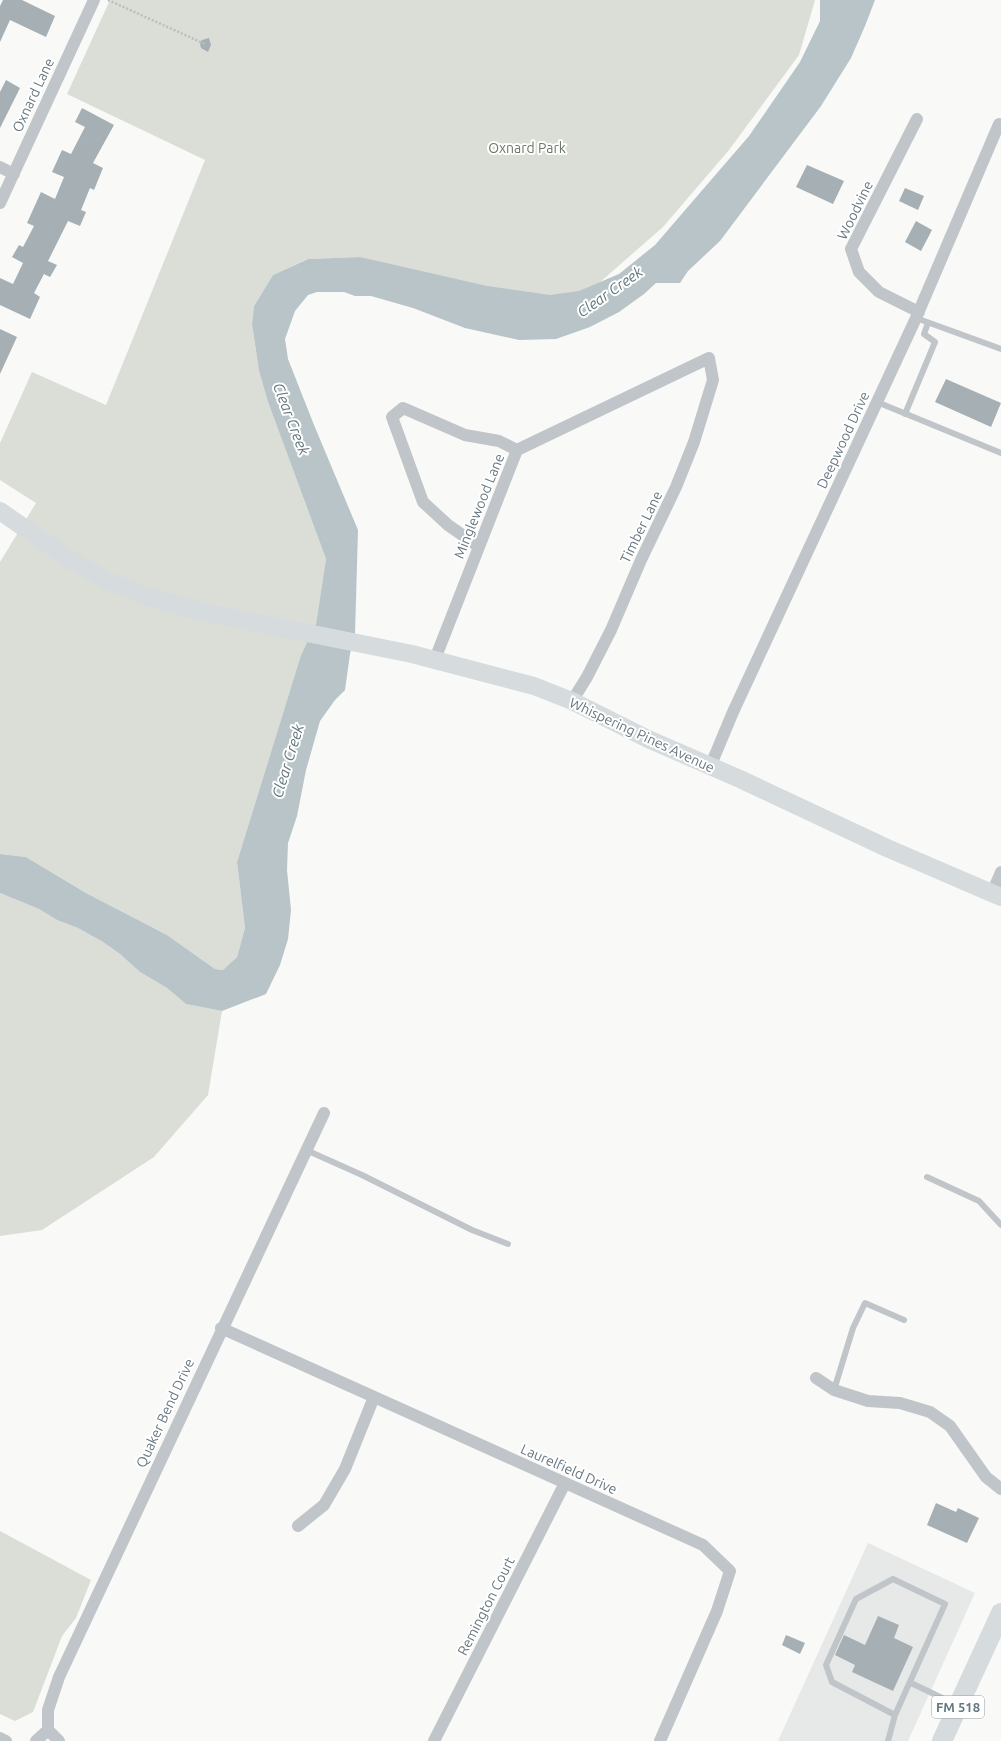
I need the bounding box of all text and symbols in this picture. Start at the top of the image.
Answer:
street label: Oxnard Lane [9,55,57,135]
park label: Oxnard Park [488,140,566,156]
street label: Woodvine [834,178,876,242]
water label: Clear Creek [574,263,646,320]
water label: Clear Creek [270,380,313,458]
street label: Deepwood Drive [814,389,872,491]
street label: Minglewood Lane [451,451,507,561]
street label: Timber Lane [617,488,665,566]
street label: Whispering Pines Avenue [567,694,717,776]
water label: Clear Creek [268,722,307,800]
street label: Quaker Bend Drive [133,1356,197,1470]
street label: Laurelfield Drive [518,1441,620,1497]
street label: Remington Court [454,1554,518,1658]
road number: FM 518 [932,1696,984,1718]

